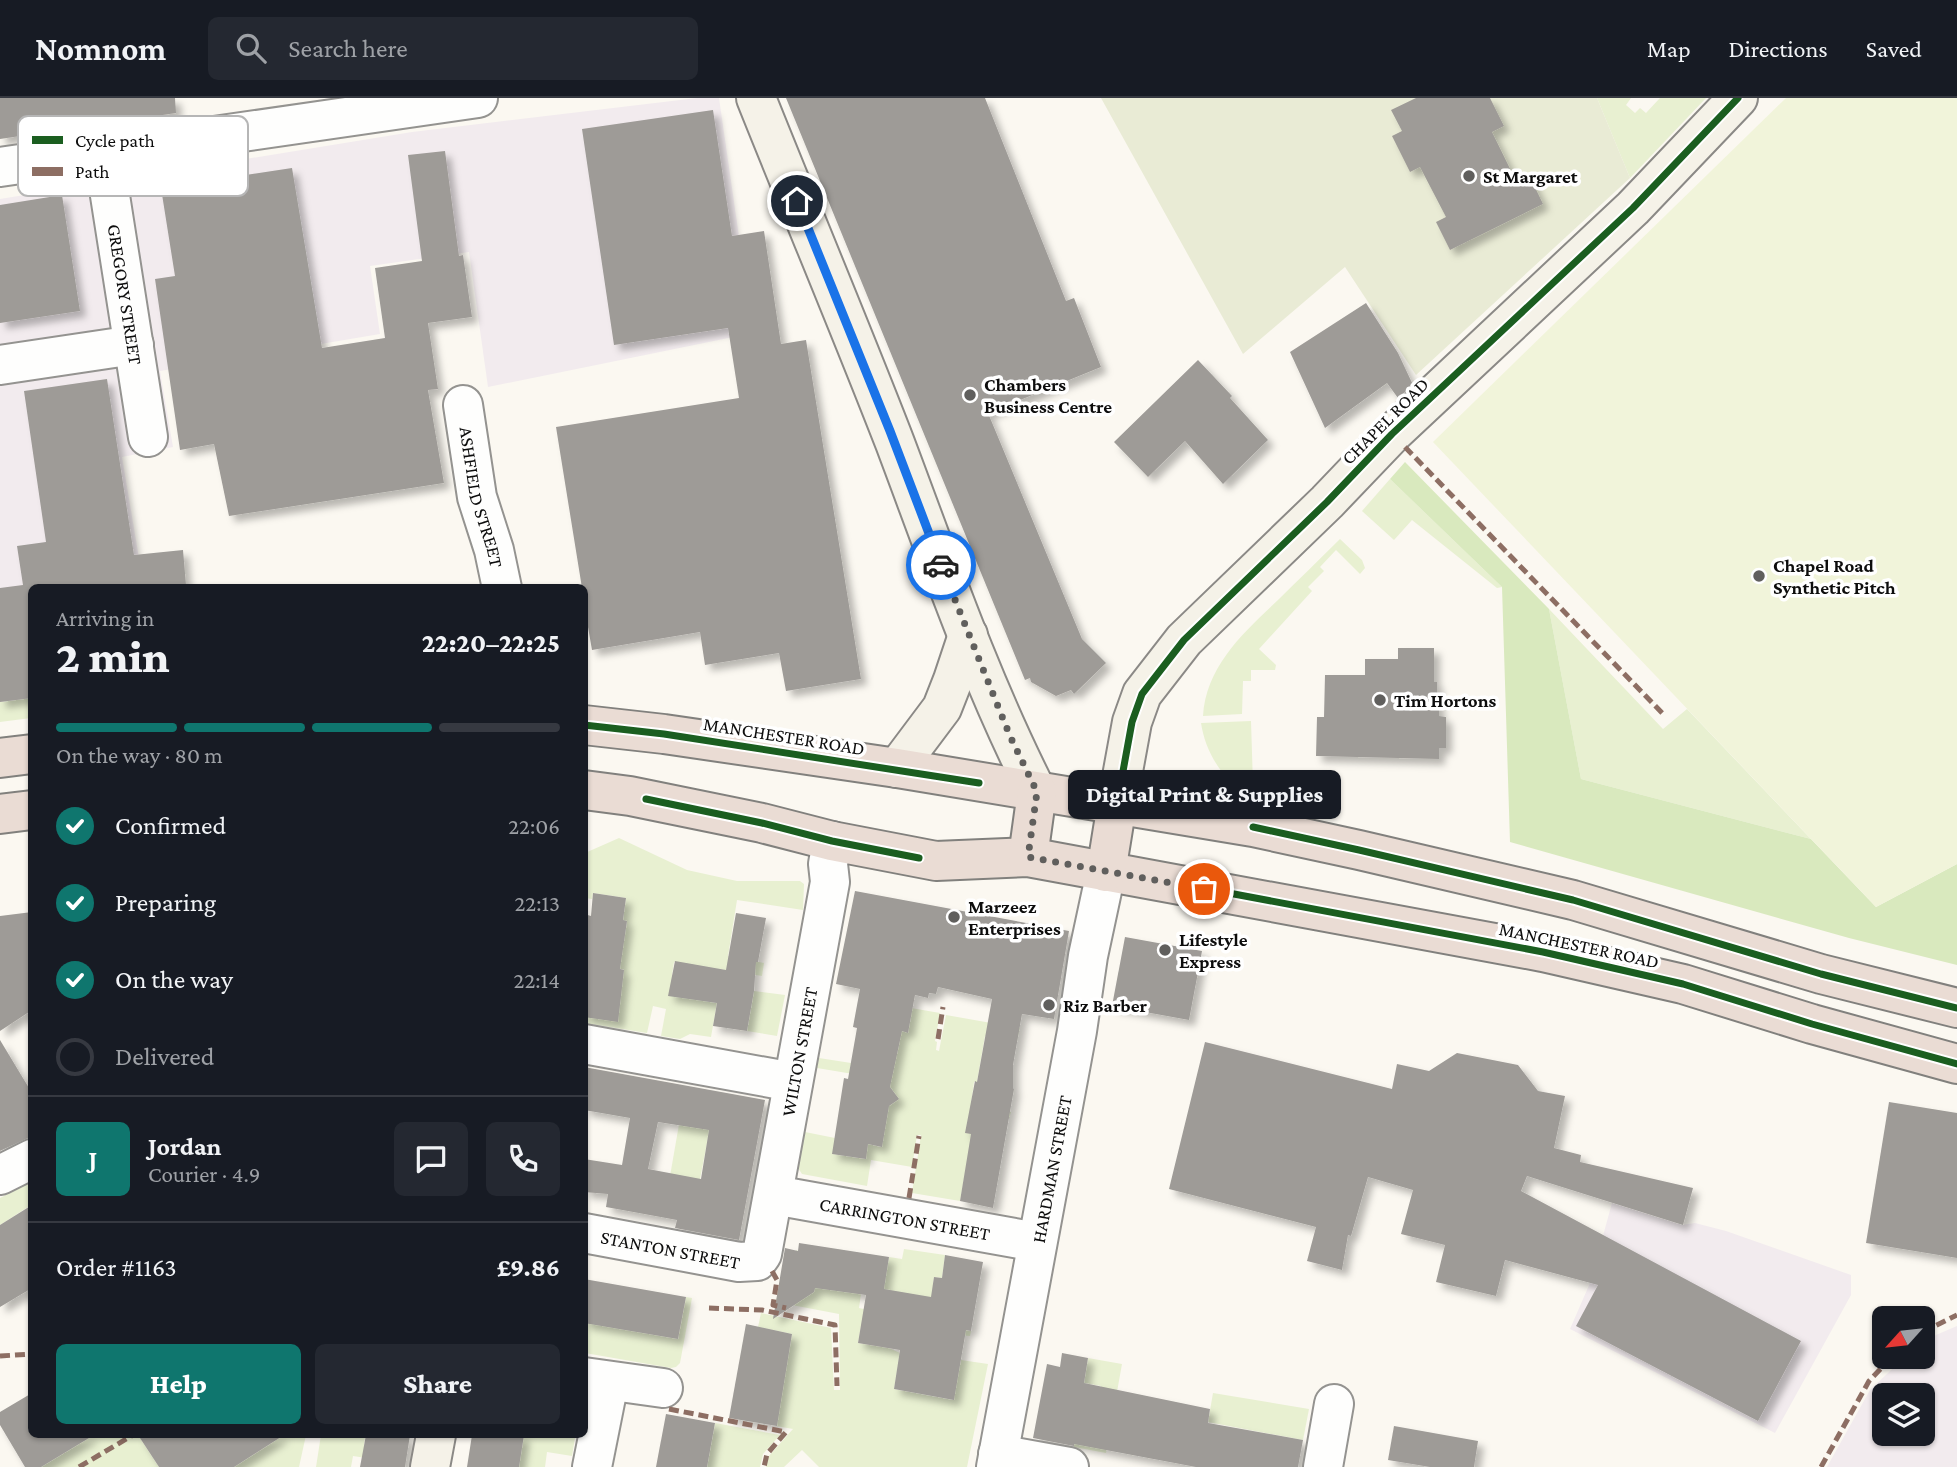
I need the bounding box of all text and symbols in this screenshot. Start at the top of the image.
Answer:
search box [208,17,698,80]
icon: search [232,29,270,67]
text: Nomnom [35,30,166,67]
text: Search here [288,34,408,63]
text: Map [1647,35,1691,62]
text: Directions [1729,35,1828,62]
text: Saved [1866,35,1922,62]
legend [18,116,248,196]
text: Cycle path [75,130,155,151]
text: Path [75,161,110,182]
place label: St Margaret [1483,166,1578,187]
marker: St Margaret [1461,168,1477,184]
pin [767,171,827,231]
icon: home [778,182,816,220]
street label: GREGORY STREET [104,223,147,367]
street label: CHAPEL ROAD [1337,373,1433,469]
place label: Chambers Business Centre [984,374,1112,417]
marker: Chambers Business Centre [962,387,978,403]
street label: ASHFIELD STREET [456,425,508,570]
courier [906,530,976,600]
icon: car [922,546,960,584]
place label: Chapel Road Synthetic Pitch [1773,555,1896,598]
marker: Chapel Road Synthetic Pitch [1751,568,1767,584]
text: Arriving in [56,605,154,631]
text: 22:20–22:25 [422,629,560,658]
text: 2 min [56,631,170,682]
place label: Tim Hortons [1394,690,1497,711]
marker: Tim Hortons [1372,692,1388,708]
street label: MANCHESTER ROAD [702,713,866,759]
text: On the way · 80 m [56,742,223,768]
callout: Digital Print & Supplies [1068,770,1340,819]
text: Digital Print & Supplies [1086,781,1323,807]
icon: check [56,807,94,845]
text: Confirmed [115,811,226,840]
text: 22:06 [508,813,560,839]
pin [1174,859,1234,919]
icon: bag [1185,870,1223,908]
icon: check [56,884,94,922]
text: Preparing [115,888,216,917]
text: 22:13 [514,890,560,916]
place label: Marzeez Enterprises [968,896,1061,939]
marker: Marzeez Enterprises [946,909,962,925]
street label: MANCHESTER ROAD [1497,918,1661,972]
place label: Lifestyle Express [1179,929,1248,972]
marker: Lifestyle Express [1157,942,1173,958]
icon: check [56,961,94,999]
text: On the way [115,965,233,994]
text: 22:14 [514,967,560,993]
street label: WILTON STREET [777,985,821,1118]
place label: Riz Barber [1063,995,1148,1016]
marker: Riz Barber [1041,997,1057,1013]
text: Delivered [115,1042,214,1071]
street label: HARDMAN STREET [1027,1093,1075,1245]
button: chat [394,1122,468,1196]
button: phone [486,1122,560,1196]
text: Jordan [148,1132,222,1161]
text: J [89,1145,97,1174]
text: Courier · 4.9 [148,1161,260,1187]
street label: CARRINGTON STREET [818,1193,993,1244]
street label: STANTON STREET [599,1226,743,1273]
text: Order #1163 [56,1253,177,1282]
text: £9.86 [497,1253,560,1282]
north arrow [1872,1306,1936,1368]
map controls [1872,1306,1935,1446]
button: Help [56,1344,301,1424]
button: Share [315,1344,560,1424]
button: layers [1872,1383,1935,1446]

